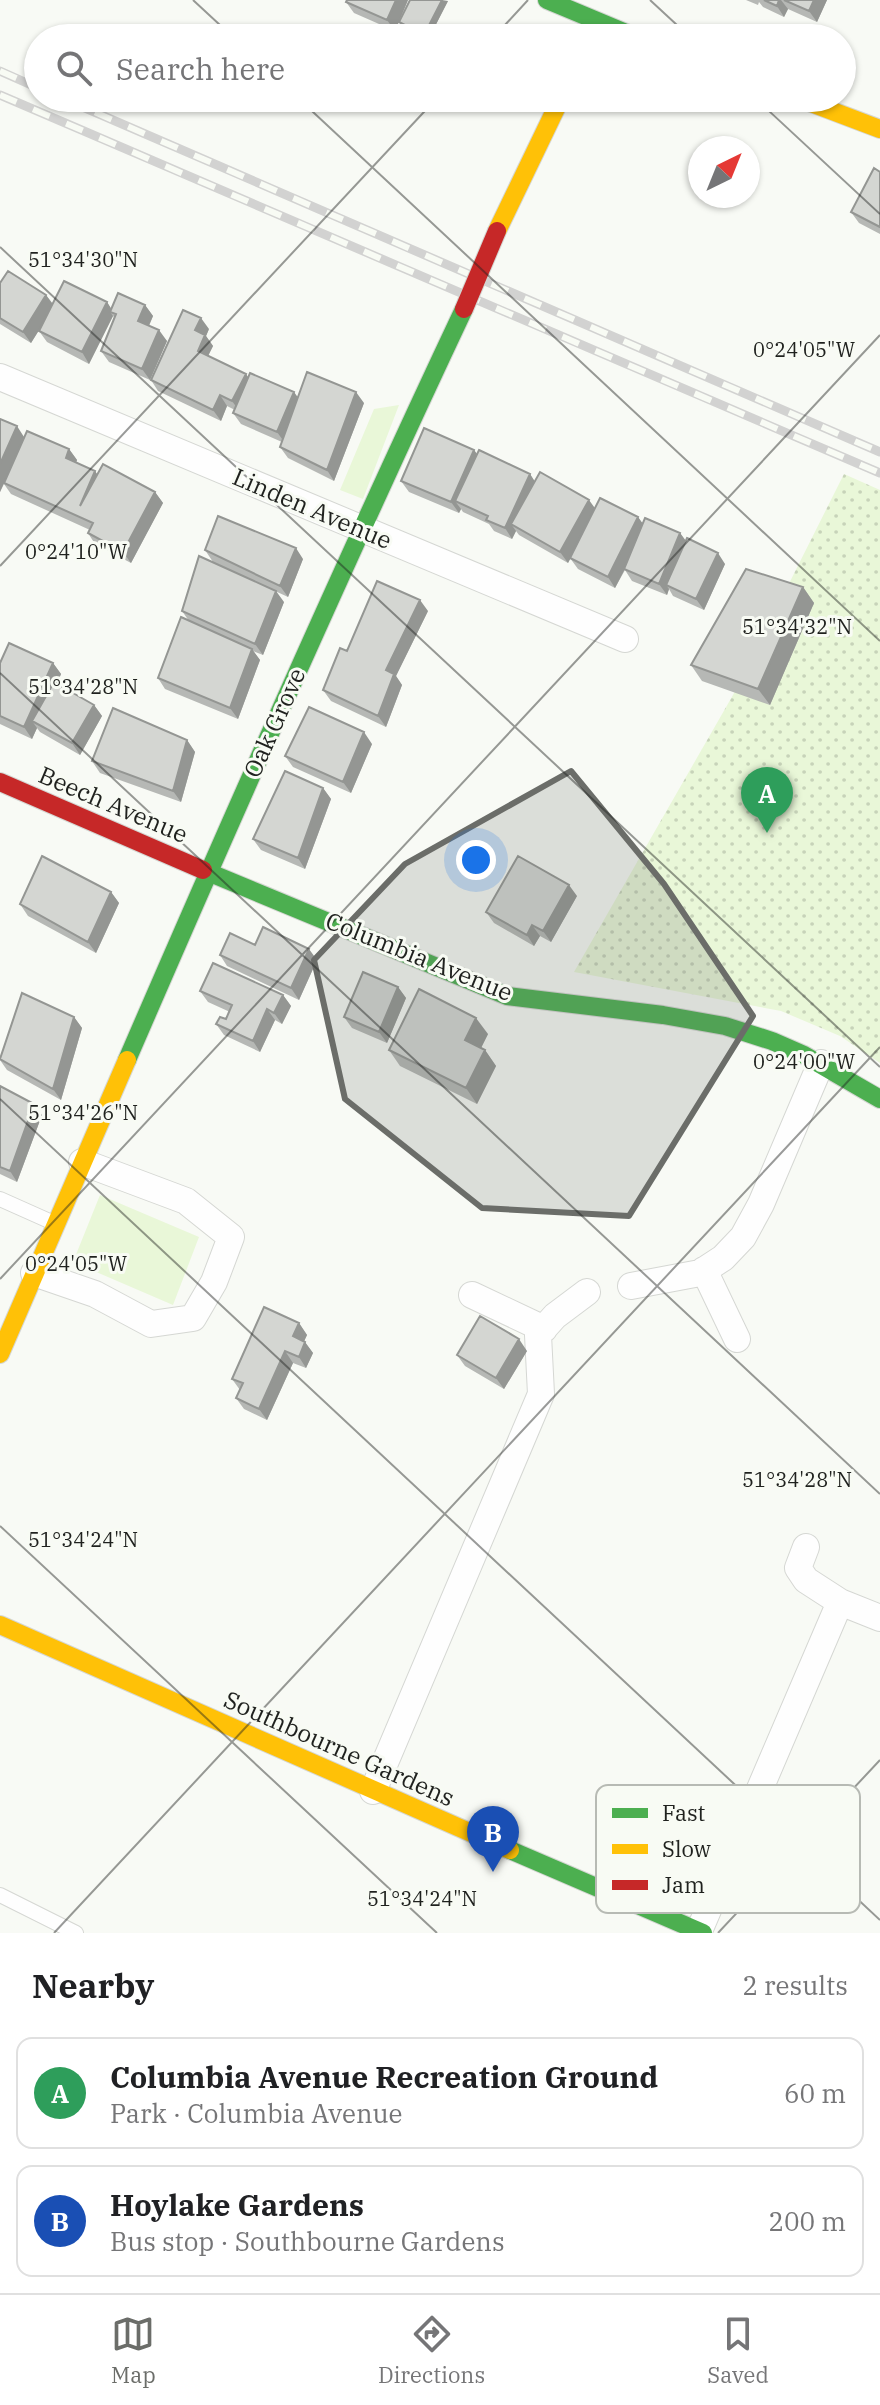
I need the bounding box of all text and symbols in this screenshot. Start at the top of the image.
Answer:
search box [24,24,856,112]
icon: search [52,46,96,90]
text: Search here [116,49,285,88]
north arrow [688,136,760,208]
text: 51°34'30"N [28,246,138,273]
text: 0°24'05"W [753,336,855,363]
street label: Linden Avenue [228,460,397,556]
text: 0°24'10"W [25,538,127,565]
text: 51°34'32"N [742,613,852,640]
street label: Oak Grove [236,663,312,782]
text: 51°34'28"N [28,673,138,700]
street label: Beech Avenue [34,758,193,850]
pin: A [741,767,793,833]
your location [456,840,496,880]
street label: Columbia Avenue [321,904,518,1008]
text: 0°24'00"W [753,1048,855,1075]
text: 51°34'26"N [28,1099,138,1126]
text: 0°24'05"W [25,1250,127,1277]
text: 51°34'28"N [742,1466,852,1493]
text: 51°34'24"N [28,1526,138,1553]
street label: Southbourne Gardens [219,1683,460,1813]
legend [596,1785,860,1913]
text: Fast [662,1798,705,1827]
pin: B [467,1806,519,1872]
text: Slow [662,1834,711,1863]
text: Jam [662,1870,705,1899]
text: 51°34'24"N [367,1885,477,1912]
text: Nearby [32,1963,154,2007]
text: 2 results [742,1968,848,2002]
text: Columbia Avenue Recreation Ground [110,2057,658,2096]
text: A [51,2076,69,2110]
text: 60 m [784,2076,846,2110]
text: Park · Columbia Avenue [110,2096,403,2130]
text: Hoylake Gardens [110,2185,364,2224]
text: B [51,2204,69,2238]
text: 200 m [768,2204,846,2238]
text: Bus stop · Southbourne Gardens [110,2224,505,2258]
tab: Map [111,2312,156,2389]
tab: Directions [378,2312,485,2389]
tab: Saved [707,2312,769,2389]

